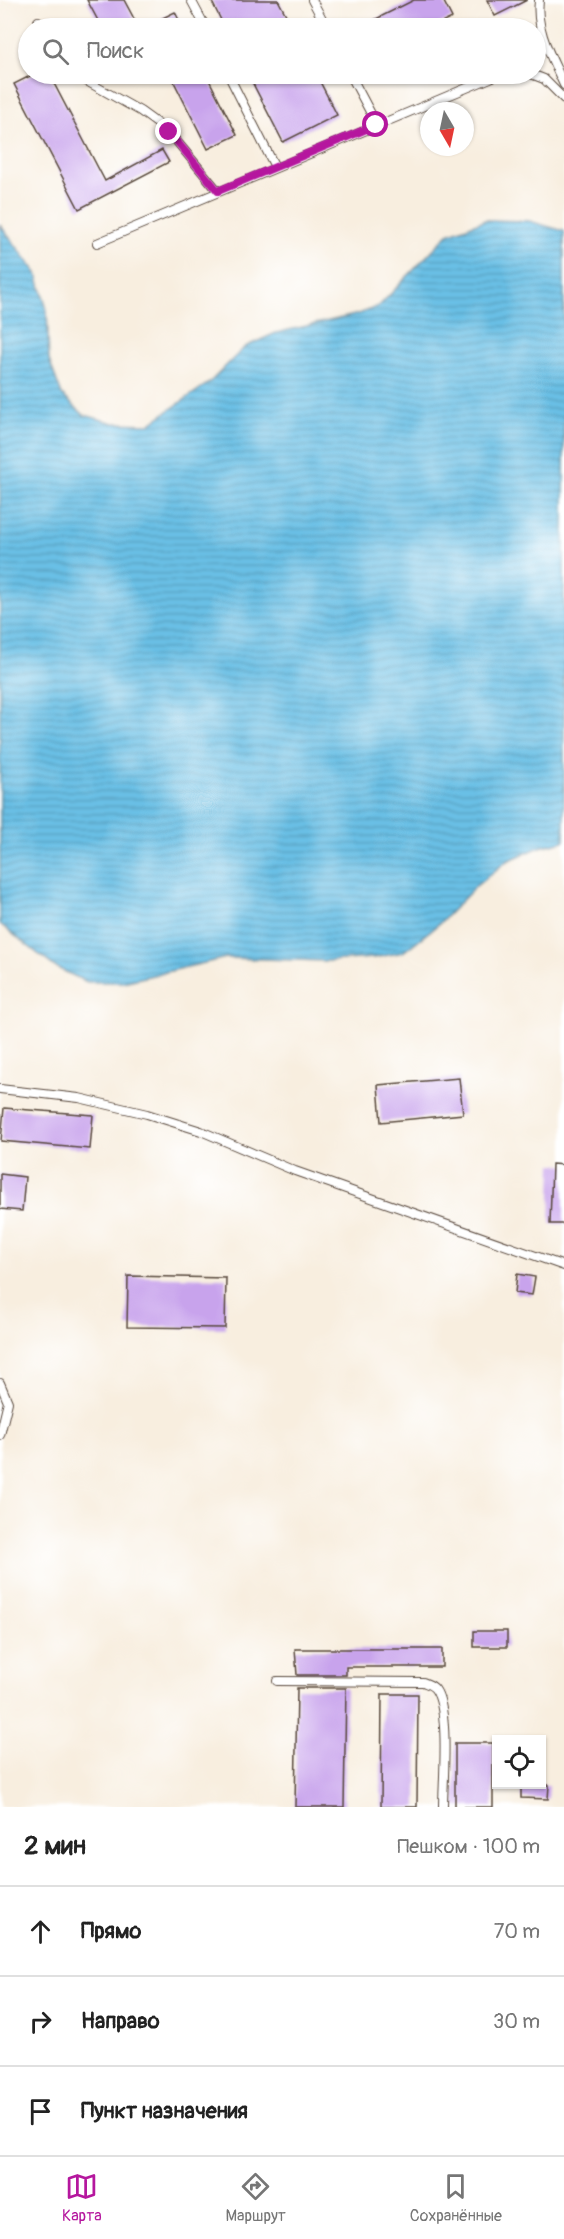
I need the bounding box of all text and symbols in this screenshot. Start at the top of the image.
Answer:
search box [18,18,546,84]
icon: search [39,35,72,68]
text: Поиск [87,37,144,65]
north arrow [420,102,474,156]
route start [362,111,388,137]
route end [155,118,181,144]
map controls [492,1735,546,1789]
button: locate [492,1735,546,1789]
text: 2 мин [24,1830,86,1862]
text: Пешком · 100 m [397,1834,540,1859]
icon: ahead [24,1915,57,1948]
text: Прямо [81,1917,141,1945]
text: 70 m [494,1919,540,1944]
icon: right [24,2005,57,2038]
text: Направо [81,2007,160,2035]
text: 30 m [493,2009,540,2034]
icon: arrive [24,2095,57,2128]
text: Пункт назначения [81,2097,248,2125]
tab: Карта [62,2170,102,2226]
tab: Маршрут [226,2170,286,2226]
tab: Сохранённые [410,2170,502,2226]

